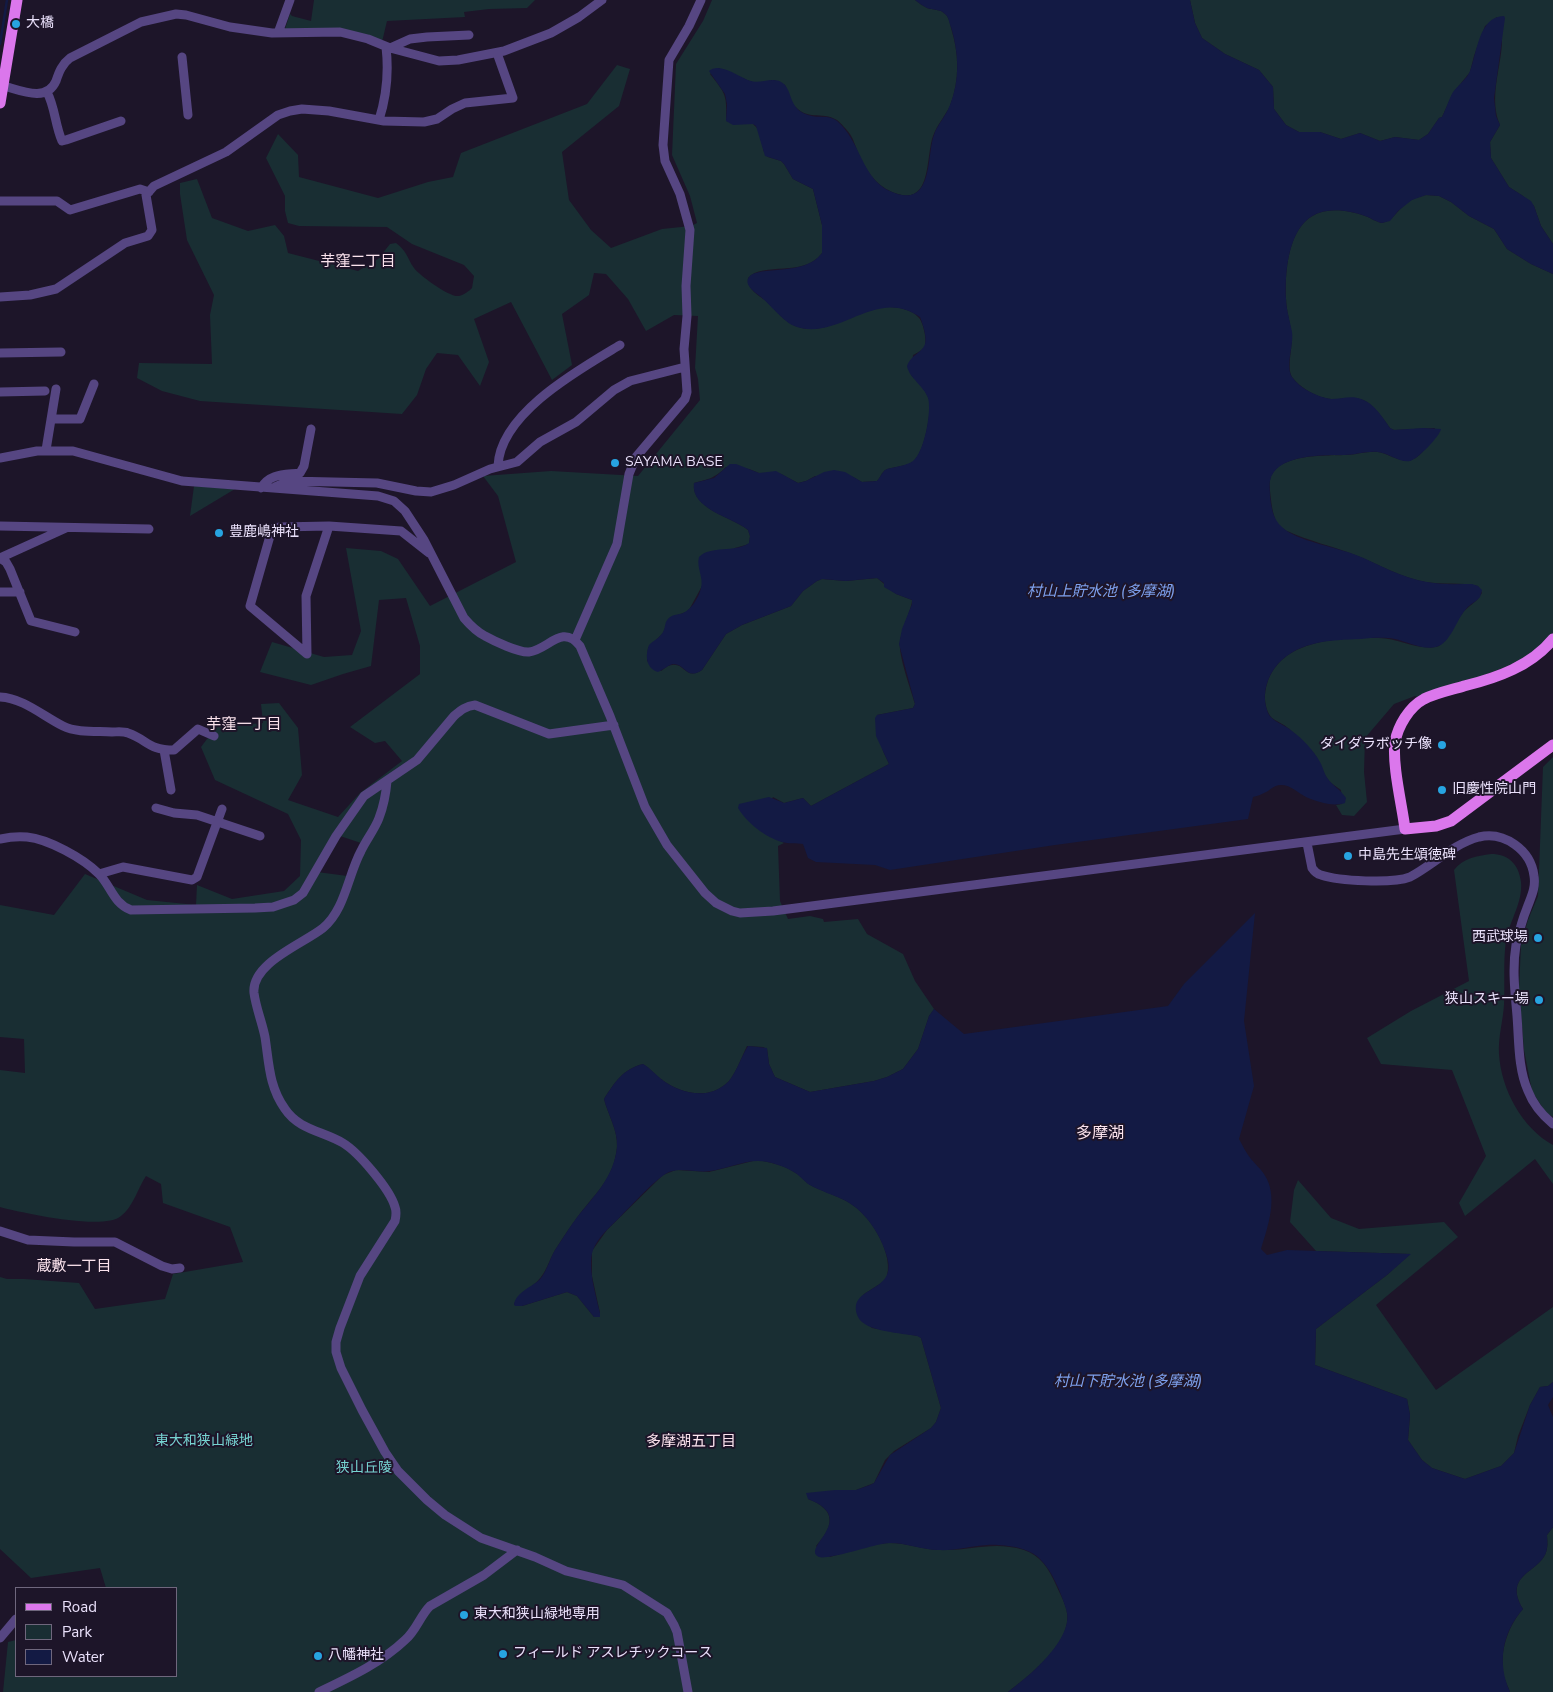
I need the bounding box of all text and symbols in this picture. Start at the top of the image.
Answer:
place label: 大橋 [26,16,54,32]
marker: 大橋 [10,18,22,30]
district label: 芋窪二丁目 [321,253,395,271]
place label: SAYAMA BASE [625,455,723,471]
marker: SAYAMA BASE [609,457,621,469]
place label: 豊鹿嶋神社 [229,525,299,541]
marker: 豊鹿嶋神社 [213,527,225,539]
water label: 村山上貯水池 (多摩湖) [1027,583,1175,601]
district label: 芋窪一丁目 [207,716,281,734]
place label: ダイダラボッチ像 [1320,737,1432,753]
marker: ダイダラボッチ像 [1436,739,1448,751]
place label: 旧慶性院山門 [1452,782,1536,798]
marker: 旧慶性院山門 [1436,784,1448,796]
place label: 中島先生頌徳碑 [1358,848,1456,864]
marker: 中島先生頌徳碑 [1342,850,1354,862]
place label: 西武球場 [1472,930,1528,946]
marker: 西武球場 [1532,932,1544,944]
place label: 狭山スキー場 [1445,992,1529,1008]
marker: 狭山スキー場 [1533,994,1545,1006]
district label: 多摩湖 [1076,1124,1124,1144]
district label: 蔵敷一丁目 [37,1258,111,1276]
water label: 村山下貯水池 (多摩湖) [1054,1373,1202,1391]
district label: 多摩湖五丁目 [646,1433,736,1451]
park label: 東大和狭山緑地 [155,1434,253,1450]
park label: 狭山丘陵 [336,1461,392,1477]
legend [15,1587,178,1677]
text: Road [62,1597,97,1617]
place label: 東大和狭山緑地専用 [474,1607,600,1623]
marker: 東大和狭山緑地専用 [458,1609,470,1621]
text: Park [62,1622,92,1642]
place label: フィールド アスレチックコース [513,1646,713,1662]
text: Water [62,1647,104,1667]
place label: 八幡神社 [328,1648,384,1664]
marker: フィールド アスレチックコース [497,1648,509,1660]
marker: 八幡神社 [312,1650,324,1662]

